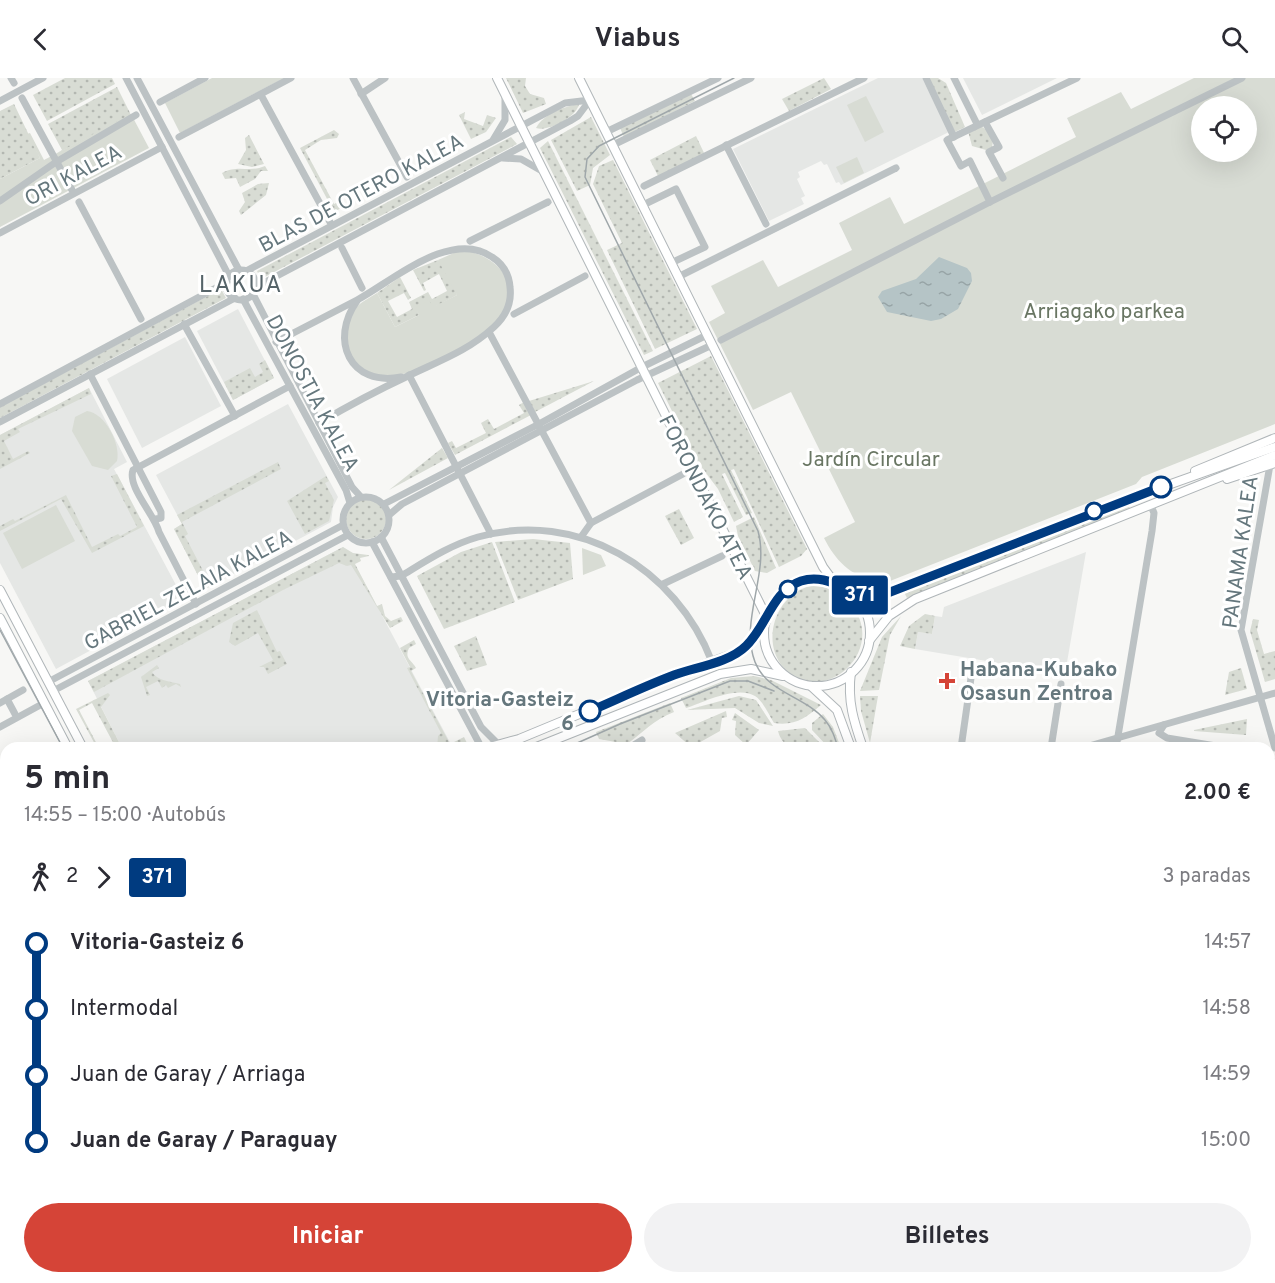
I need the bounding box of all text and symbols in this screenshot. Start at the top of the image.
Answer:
text: Viabus [595,22,680,56]
icon: back [24,23,57,56]
icon: search [1218,23,1251,56]
map controls [1191,96,1257,162]
button: locate [1191,96,1257,162]
street label: BLAS DE OTERO KALEA [255,129,469,260]
street label: ORI KALEA [20,139,127,213]
district label: LAKUA [199,271,283,301]
park label: Arriagako parkea [1023,299,1185,326]
street label: DONOSTIA KALEA [259,310,364,477]
street label: FORONDAKO ATEA [651,411,758,585]
park label: Jardín Circular [802,447,940,474]
street label: PANAMA KALEA [1217,474,1266,630]
unlabelled marker [1150,476,1172,498]
unlabelled marker [1085,502,1103,520]
street label: GABRIEL ZELAIA KALEA [80,525,298,658]
line badge: 371 [826,576,894,614]
unlabelled marker [779,580,797,598]
text: 371 [844,582,876,609]
place label: Habana-Kubako Osasun Zentroa [960,657,1117,708]
marker: Habana-Kubako Osasun Zentroa [938,672,956,690]
place label: Vitoria-Gasteiz 6 [426,687,574,738]
marker: Vitoria-Gasteiz 6 [579,700,601,722]
text: 5 min [24,759,110,801]
text: 2.00 € [1184,780,1251,807]
text: 14:55 – 15:00 · Autobús [24,803,226,829]
icon: walk [24,861,57,894]
icon: forward [87,861,120,894]
text: 2 [66,864,78,890]
text: 371 [141,864,174,891]
text: 3 paradas [1163,864,1251,890]
text: Vitoria-Gasteiz 6 [70,930,244,957]
text: 14:57 [1204,930,1251,956]
text: Intermodal [70,996,178,1023]
text: 14:58 [1202,996,1251,1022]
text: Juan de Garay / Arriaga [70,1062,305,1089]
text: 14:59 [1203,1062,1251,1088]
text: Juan de Garay / Paraguay [70,1128,338,1155]
text: 15:00 [1201,1128,1251,1154]
button: Iniciar [24,1203,632,1272]
button: Billetes [644,1203,1251,1272]

